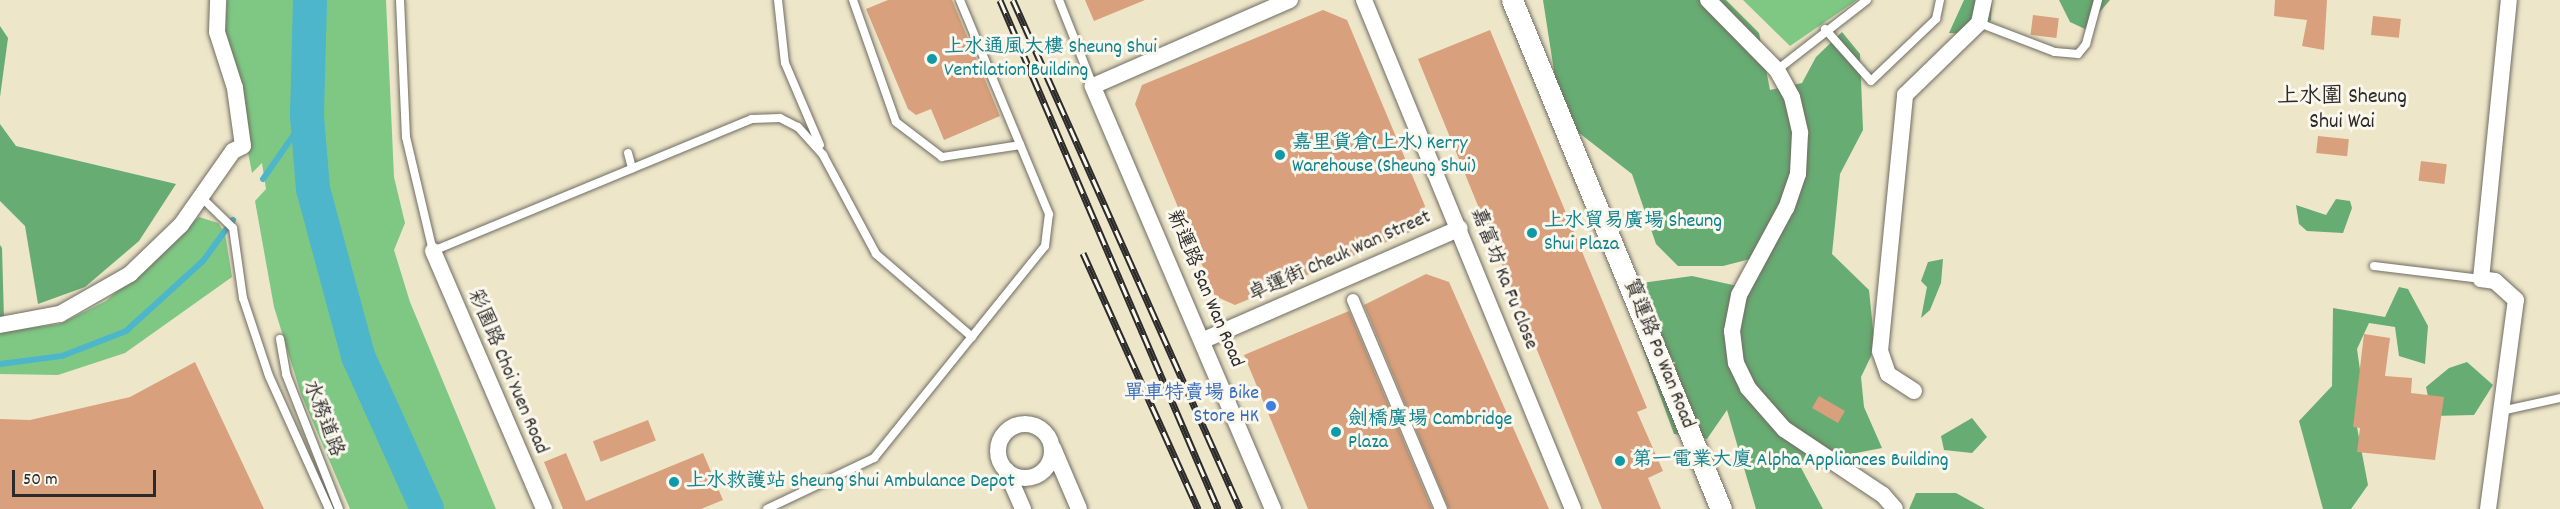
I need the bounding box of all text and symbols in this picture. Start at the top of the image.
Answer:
place label: 上水通風大樓 Sheung Shui Ventilation Building [944,36,1157,83]
marker: 上水通風大樓 Sheung Shui Ventilation Building [925,52,939,66]
district label: 上水圍 Sheung Shui Wai [2277,84,2407,136]
place label: 嘉里貨倉(上水) Kerry Warehouse (Sheung Shui) [1292,132,1476,179]
marker: 嘉里貨倉(上水) Kerry Warehouse (Sheung Shui) [1273,148,1287,162]
street label: 嘉富坊 Ka Fu Close [1464,205,1542,353]
street label: 卓運街 Cheuk Wan Street [1245,206,1435,308]
street label: 新運路 San Wan Road [1160,207,1248,371]
place label: 上水貿易廣場 Sheung Shui Plaza [1544,210,1722,257]
marker: 上水貿易廣場 Sheung Shui Plaza [1525,226,1539,240]
street label: 寶運路 Po Wan Road [1617,276,1699,432]
street label: 彩園路 Choi Yuen Road [461,286,553,458]
street label: 水務道路 [296,377,348,461]
place label: 單車特賣場 Bike Store HK [1124,382,1259,429]
marker: 單車特賣場 Bike Store HK [1264,399,1278,413]
place label: 劍橋廣場 Cambridge Plaza [1348,408,1512,455]
marker: 劍橋廣場 Cambridge Plaza [1329,425,1343,439]
place label: 第一電業大廈 Alpha Appliances Building [1632,449,1948,473]
marker: 第一電業大廈 Alpha Appliances Building [1613,454,1627,468]
scale bar [15,458,159,496]
text: 50 m [23,468,58,493]
place label: 上水救護站 Sheung Shui Ambulance Depot [686,470,1015,494]
marker: 上水救護站 Sheung Shui Ambulance Depot [667,475,681,489]

